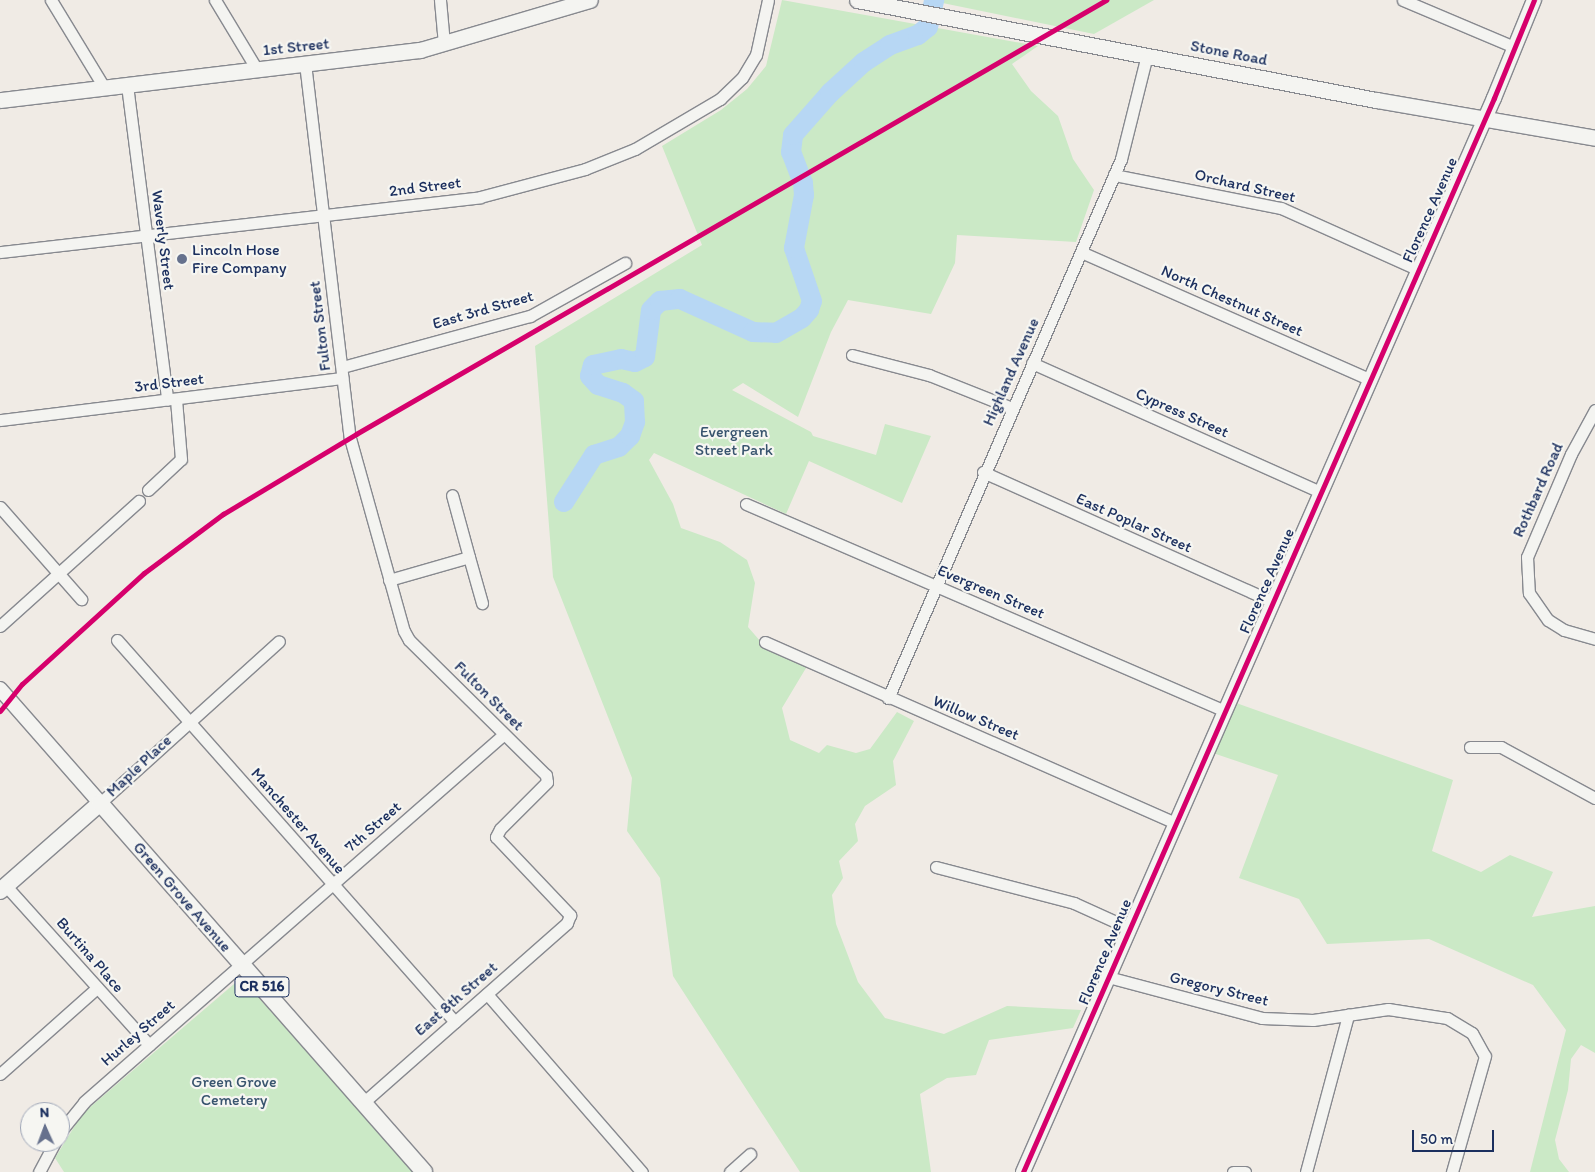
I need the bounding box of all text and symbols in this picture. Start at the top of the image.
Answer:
street label: 1st Street [262,34,330,60]
street label: Stone Road [1189,36,1269,70]
street label: Florence Avenue [1398,155,1462,265]
street label: Orchard Street [1193,165,1297,207]
street label: 2nd Street [388,173,462,201]
street label: Waverly Street [147,189,179,291]
place label: Lincoln Hose Fire Company [192,240,286,278]
marker: Lincoln Hose Fire Company [176,253,188,265]
street label: North Chestnut Street [1158,261,1306,341]
street label: Fulton Street [305,280,335,372]
street label: East 3rd Street [431,287,535,333]
street label: Highland Avenue [979,315,1043,429]
street label: 3rd Street [133,369,205,397]
street label: Cypress Street [1133,384,1231,442]
park label: Evergreen Street Park [695,422,773,460]
street label: Rothbard Road [1509,440,1567,540]
street label: East Poplar Street [1074,489,1194,557]
street label: Florence Avenue [1235,526,1299,636]
street label: Evergreen Street [935,561,1047,623]
street label: Fulton Street [450,657,528,735]
street label: Willow Street [930,691,1022,745]
street label: Maple Place [102,731,176,801]
street label: Manchester Avenue [247,764,349,878]
street label: 7th Street [341,797,405,857]
street label: Green Grove Avenue [129,838,235,956]
street label: Florence Avenue [1074,896,1136,1008]
street label: Burtina Place [52,913,128,997]
street label: East 8th Street [411,958,501,1040]
street label: Gregory Street [1168,967,1270,1011]
road number: CR 516 [233,974,291,1000]
street label: Hurley Street [97,996,179,1070]
park label: Green Grove Cemetery [191,1072,277,1110]
north arrow [20,1102,70,1152]
text: N [39,1104,50,1121]
scale bar [1415,1120,1498,1152]
text: 50 m [1420,1130,1453,1148]

